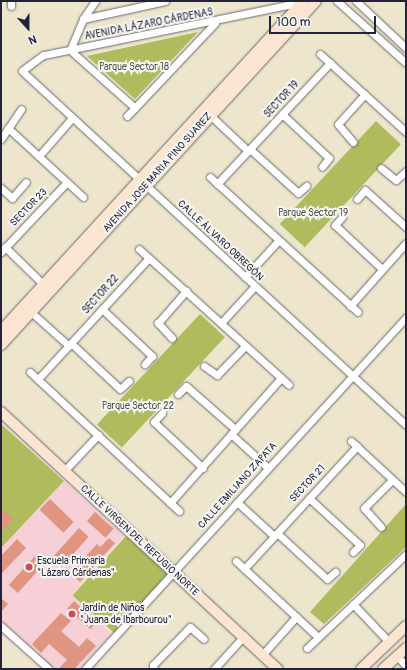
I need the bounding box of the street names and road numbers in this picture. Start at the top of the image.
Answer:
street label: AVENIDA LÁZARO CÁRDENAS [84,7,214,43]
street label: SECTOR 19 [262,79,302,121]
street label: AVENIDA JOSE MARIA PINO SUAREZ [101,111,215,235]
street label: SECTOR 23 [8,187,50,229]
street label: CALLE ÁLVARO OBREGÓN [175,198,265,284]
street label: SECTOR 22 [80,273,122,317]
street label: CALLE EMILIANO ZAPATA [196,440,280,532]
street label: SECTOR 21 [288,463,328,505]
street label: CALLE VIRGEN DEL REFUGIO NORTE [77,483,201,599]

